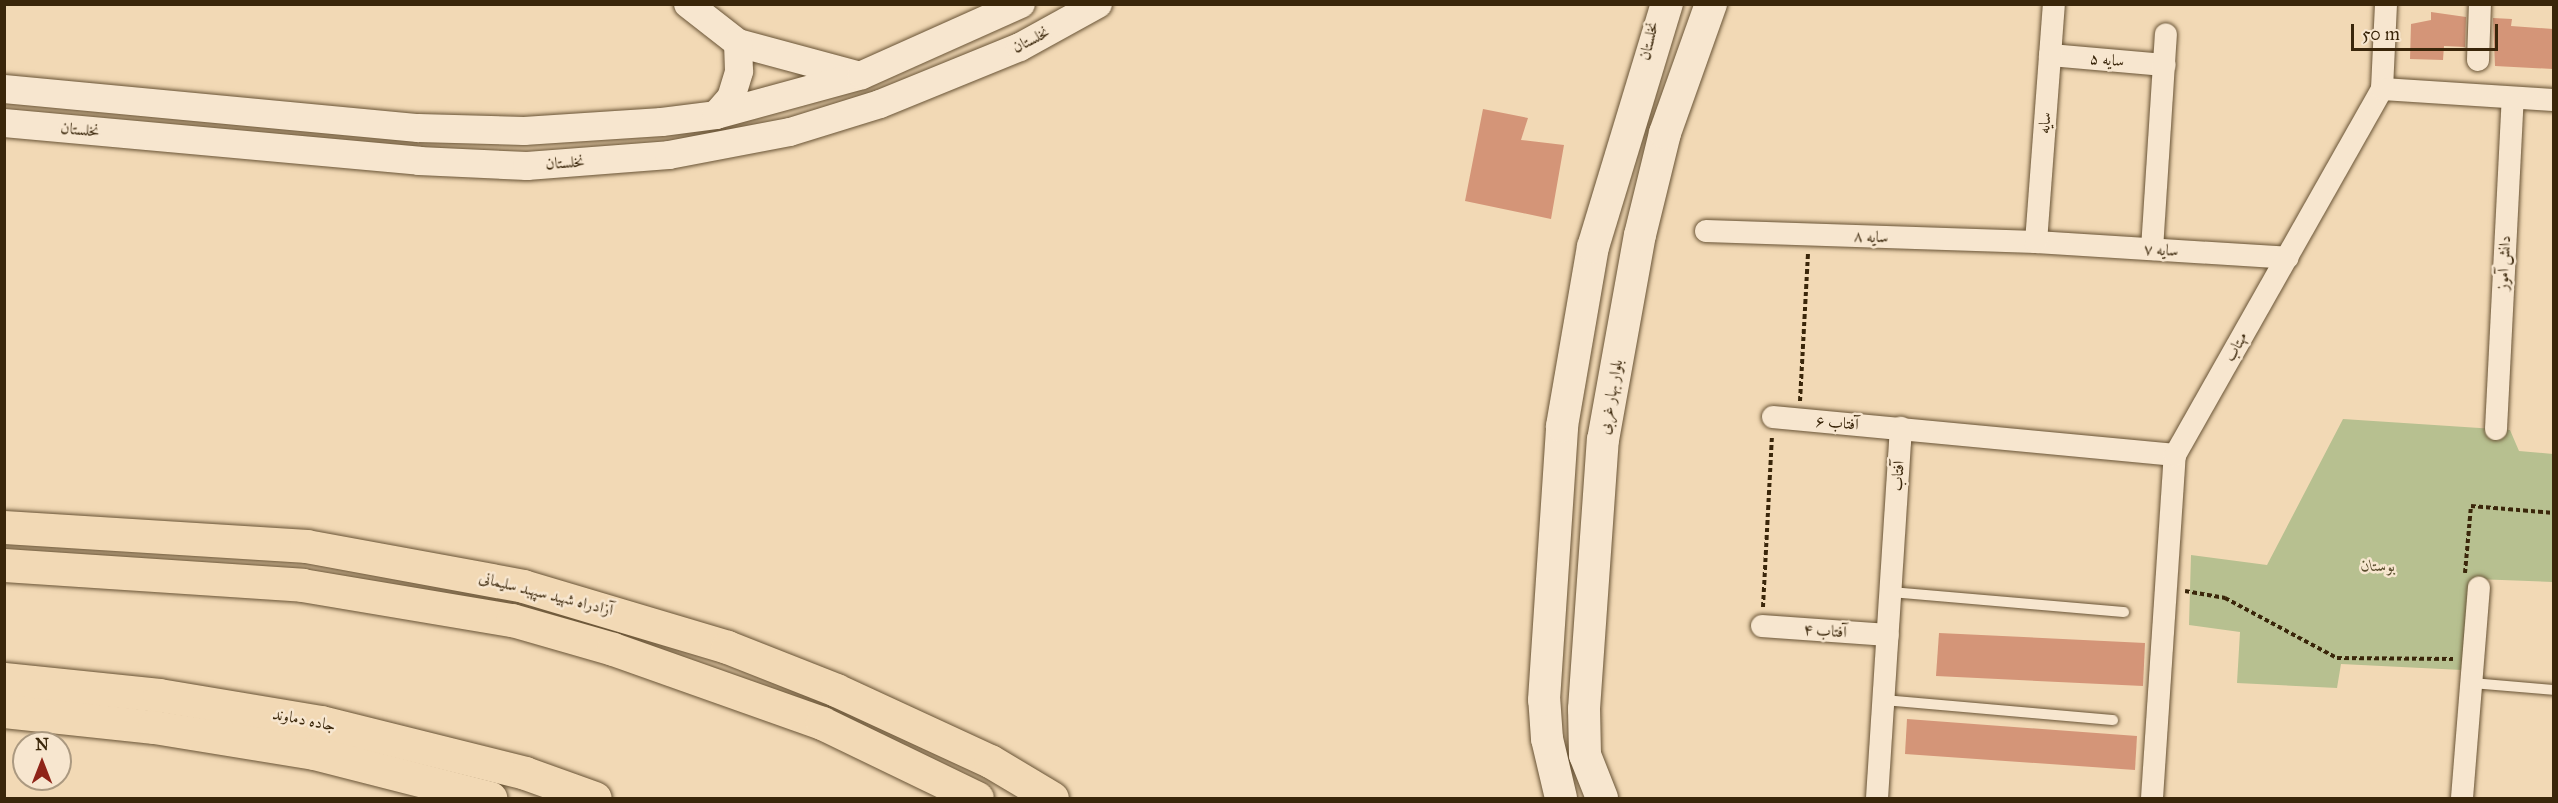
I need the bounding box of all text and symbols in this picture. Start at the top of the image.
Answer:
scale bar [2354,12,2501,50]
street label: نخلستان [1635,20,1663,62]
street label: نخلستان [1009,23,1053,57]
text: 50 m [2362,23,2400,45]
street label: سایه ۵ [2089,49,2125,71]
street label: سایه [2035,111,2055,135]
street label: نخلستان [60,119,100,141]
street label: نخلستان [545,152,585,174]
street label: سایه ۸ [1853,227,1889,247]
street label: دانش آموز [2493,235,2515,291]
street label: سایه ۷ [2143,239,2179,261]
street label: مهتاب [2220,329,2252,365]
street label: بلوار بهار غربی [1595,358,1627,436]
street label: آفتاب ۶ [1815,412,1859,434]
street label: آفتاب [1887,460,1909,492]
park label: بوستان [2361,556,2395,576]
street label: آزادراه شهید سپهبد سلیمانی [477,568,615,620]
street label: آفتاب ۴ [1803,620,1847,642]
street label: جاده دماوند [271,704,337,736]
north arrow [12,731,72,791]
text: N [35,735,49,754]

